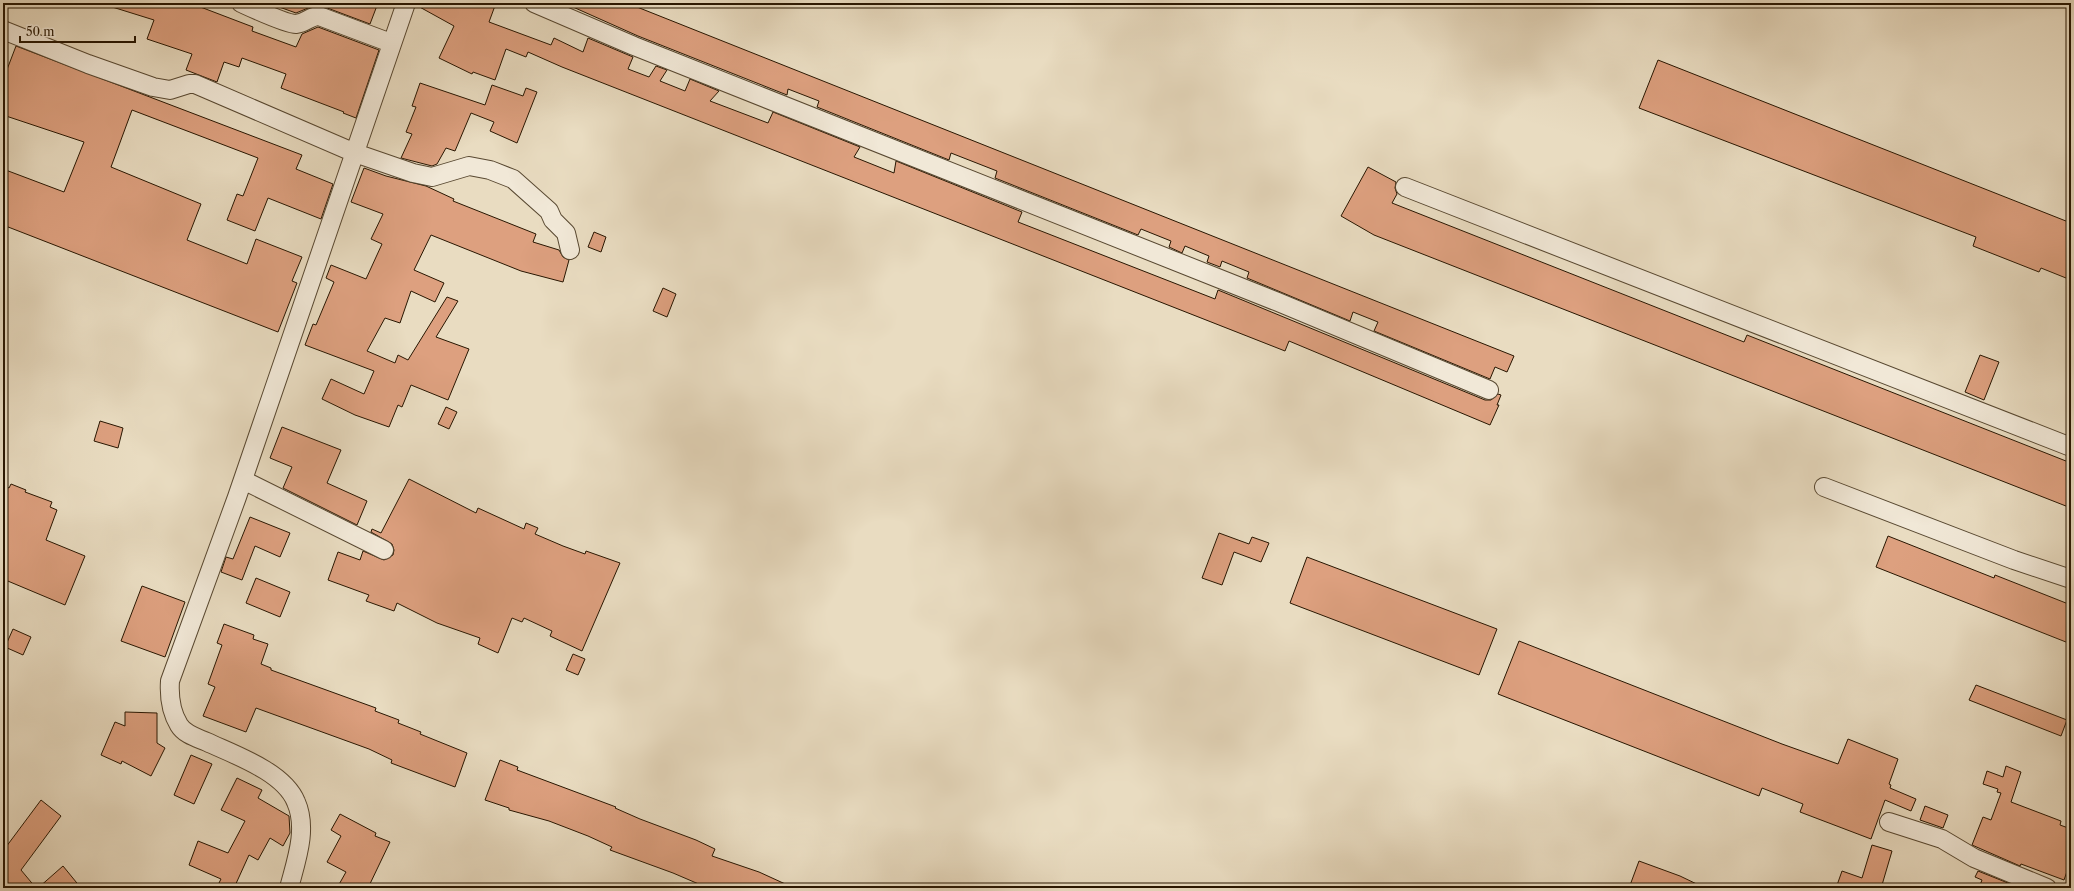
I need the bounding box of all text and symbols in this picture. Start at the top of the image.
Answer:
scale bar [20,18,135,44]
text: 50 m [26,24,55,39]

